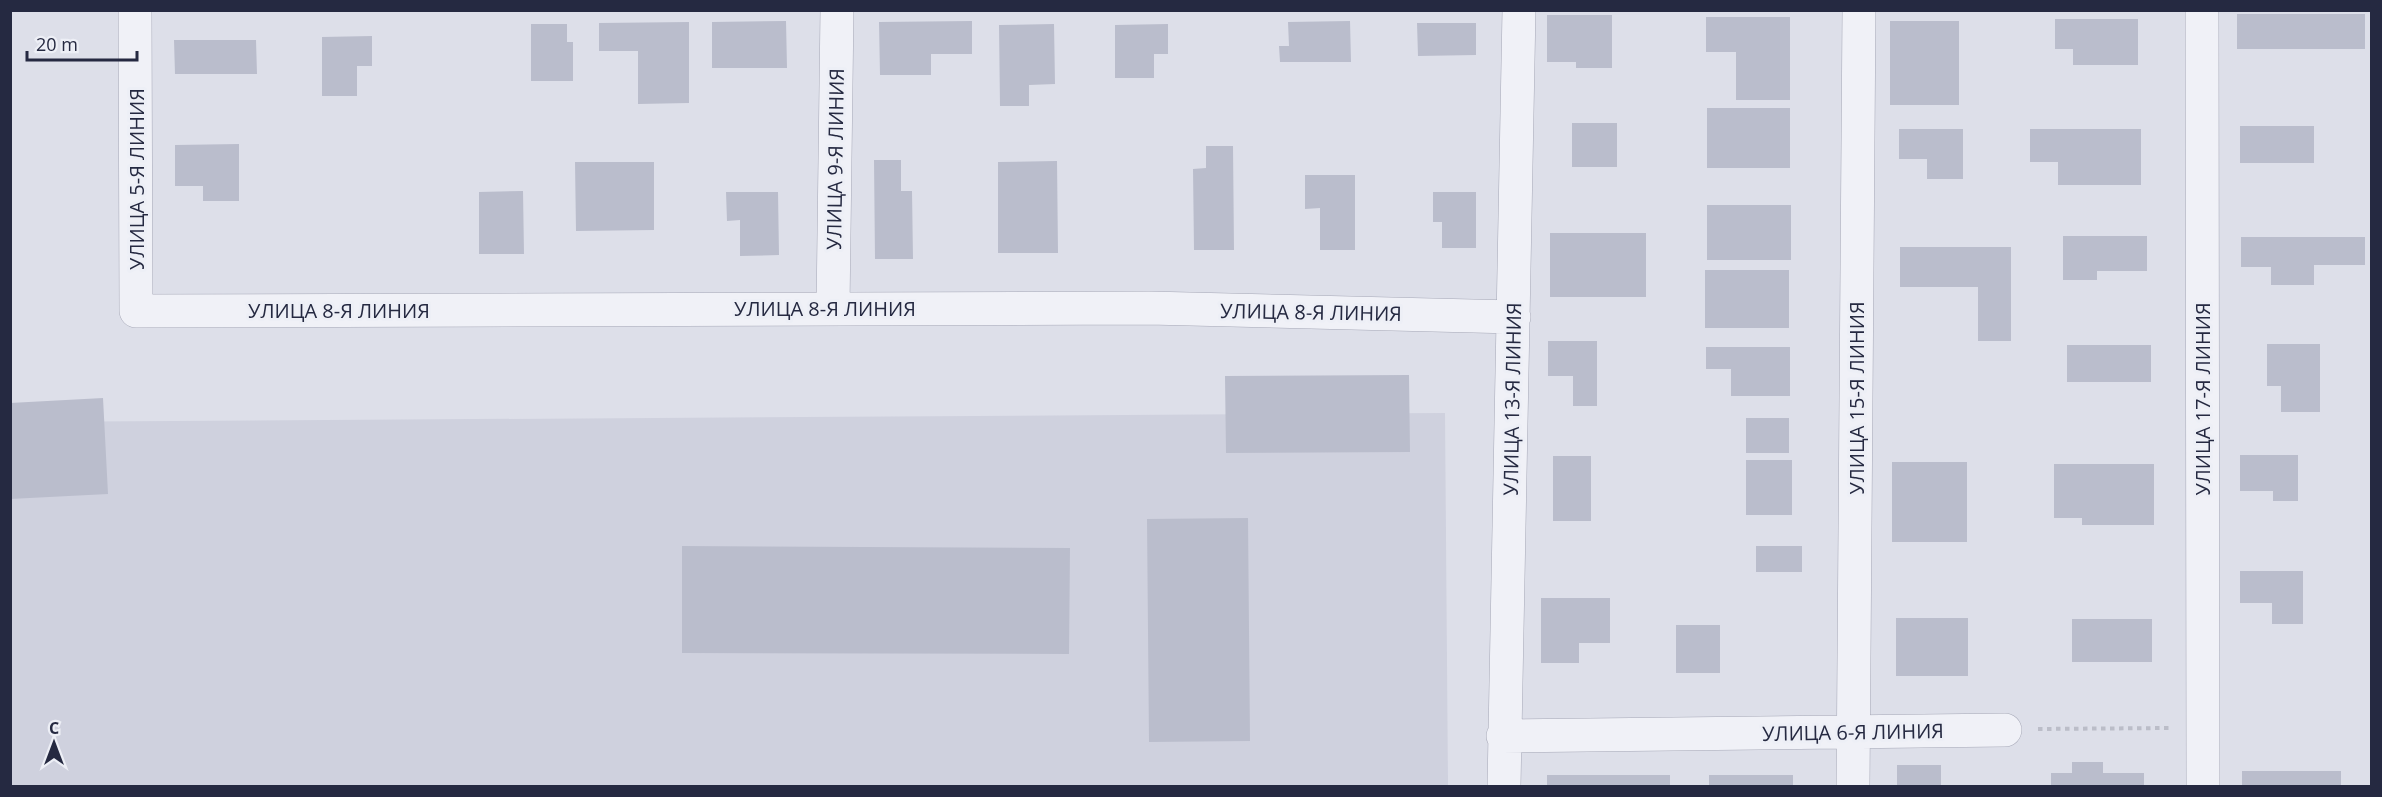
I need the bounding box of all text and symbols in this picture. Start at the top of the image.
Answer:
scale bar [27,24,136,62]
text: 20 m [36,32,78,56]
street label: УЛИЦА 9-Я ЛИНИЯ [820,68,850,250]
street label: УЛИЦА 5-Я ЛИНИЯ [123,88,150,270]
street label: УЛИЦА 8-Я ЛИНИЯ [734,295,916,322]
street label: УЛИЦА 8-Я ЛИНИЯ [248,297,430,324]
street label: УЛИЦА 8-Я ЛИНИЯ [1220,297,1402,327]
street label: УЛИЦА 15-Я ЛИНИЯ [1843,301,1870,495]
street label: УЛИЦА 13-Я ЛИНИЯ [1497,302,1527,496]
street label: УЛИЦА 17-Я ЛИНИЯ [2189,302,2216,496]
north arrow [24,713,84,773]
text: С [49,717,59,739]
street label: УЛИЦА 6-Я ЛИНИЯ [1762,717,1944,747]

